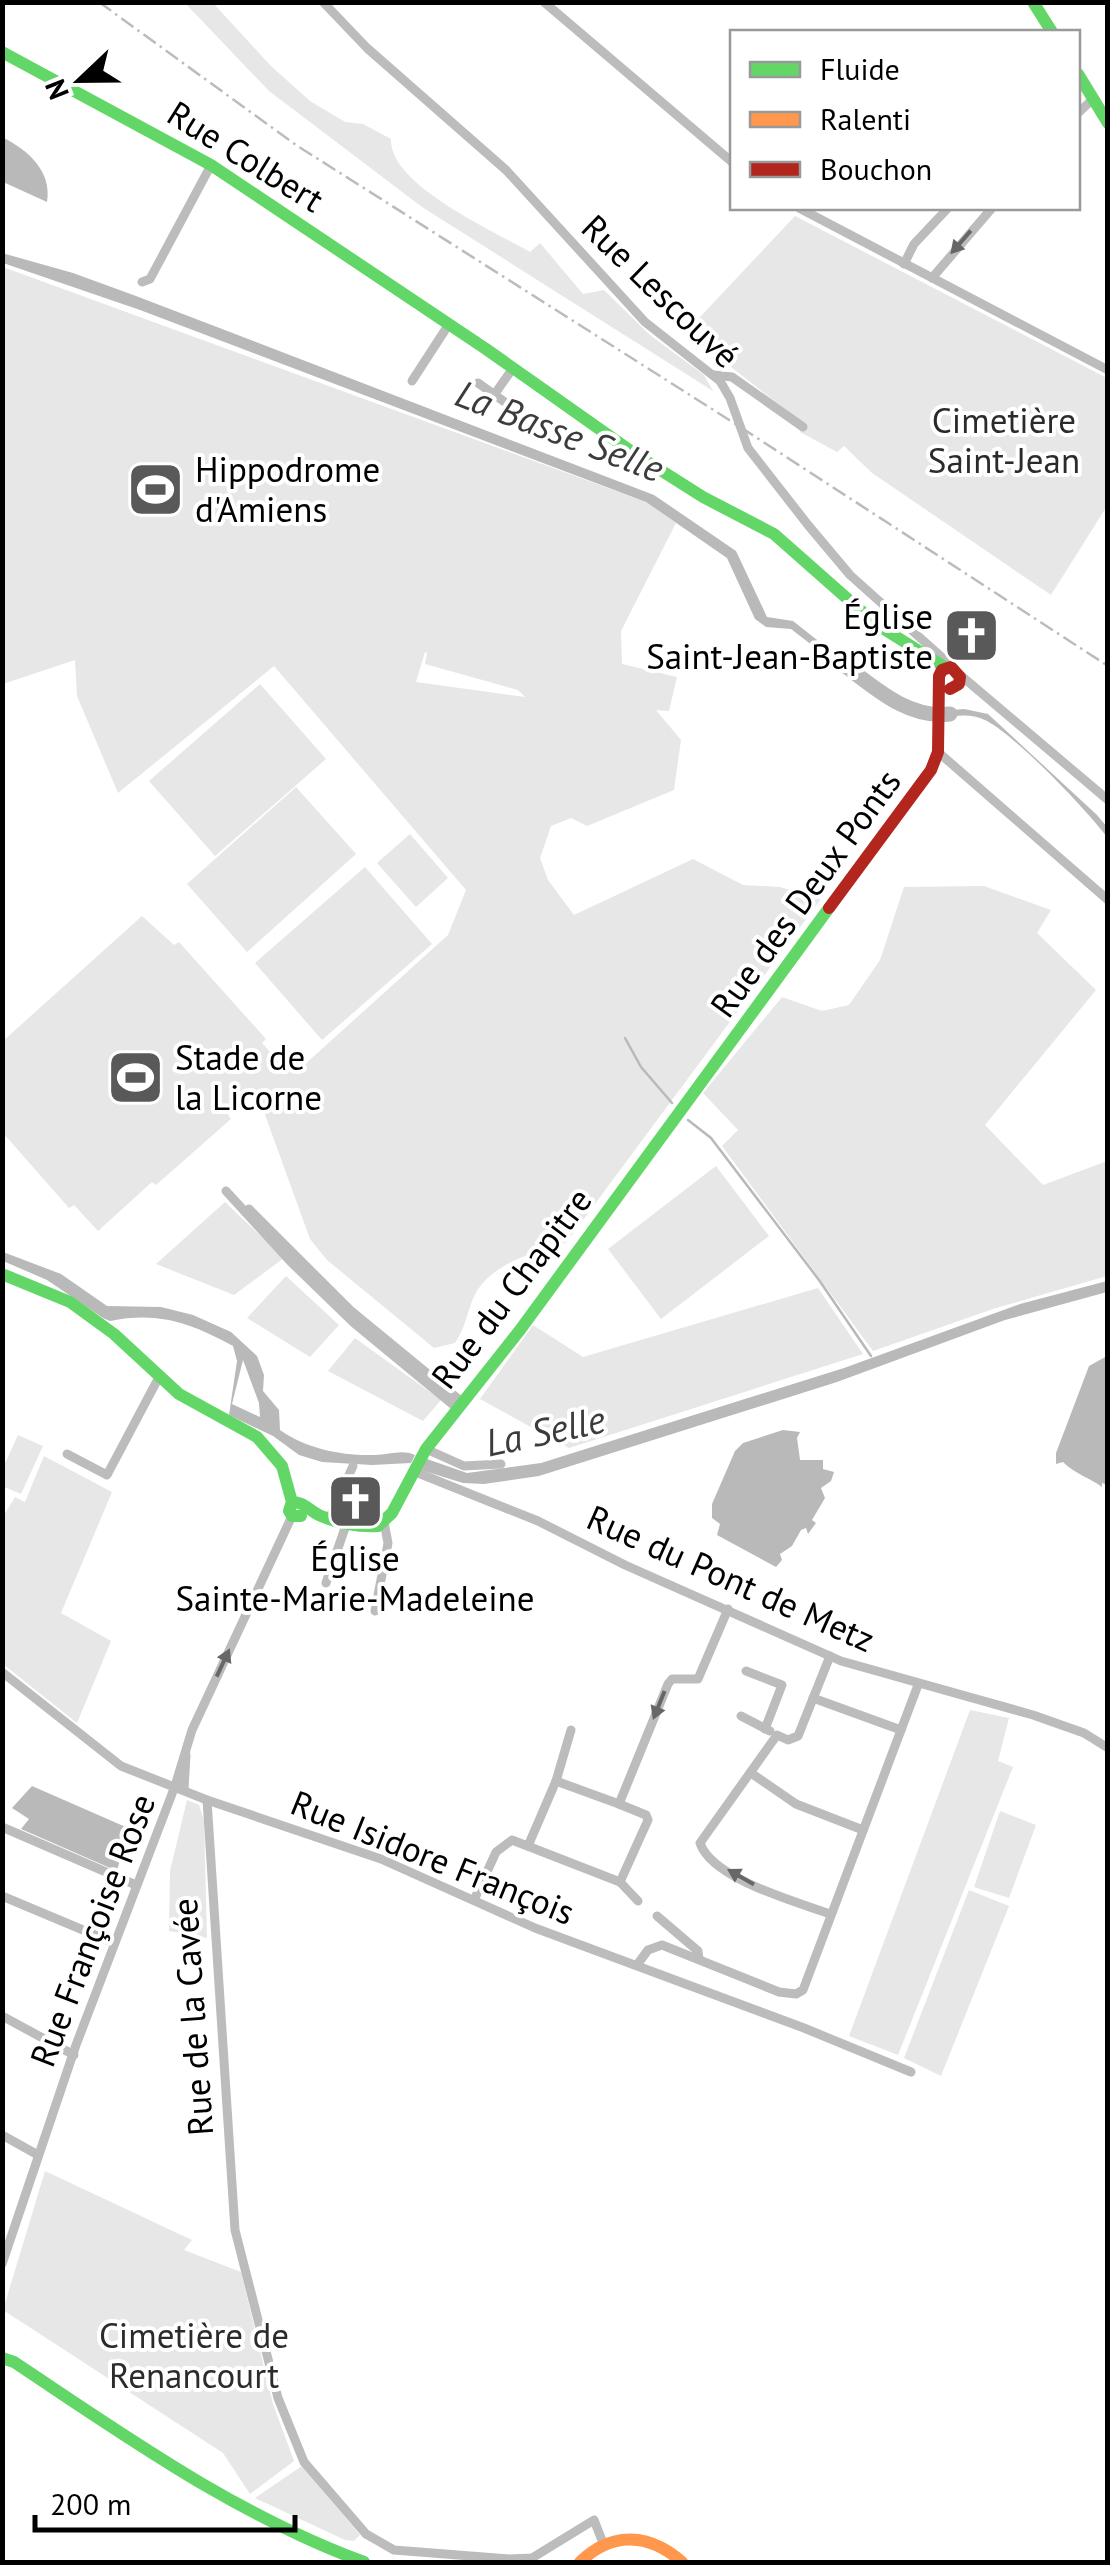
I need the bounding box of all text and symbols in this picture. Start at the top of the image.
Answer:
north arrow [30,30,130,130]
legend [730,30,1080,210]
text: Fluide [820,49,900,88]
text: N [36,74,77,105]
street label: Rue Colbert [159,90,333,222]
text: Ralenti [820,99,911,138]
text: Bouchon [820,149,932,188]
street label: Rue Lescouvé [572,204,750,378]
one-way arrow [951,230,973,255]
water label: La Basse Selle [449,368,671,492]
park label: Cimetière Saint-Jean [928,397,1080,483]
place label: Hippodrome d'Amiens [195,446,380,532]
sports icon: Hippodrome d'Amiens [126,459,186,519]
place label: Église Saint-Jean-Baptiste [646,593,933,679]
church icon: Église Saint-Jean-Baptiste [942,606,1002,666]
street label: Rue des Deux Ponts [699,760,911,1026]
place label: Stade de la Licorne [175,1034,322,1120]
sports icon: Stade de la Licorne [106,1047,166,1107]
street label: Rue du Chapitre [420,1178,602,1398]
water label: La Selle [481,1393,610,1467]
church icon: Église Sainte-Marie-Madeleine [325,1472,385,1532]
street label: Rue du Pont de Metz [580,1494,882,1662]
place label: Église Sainte-Marie-Madeleine [176,1535,535,1621]
one-way arrow [215,1648,232,1677]
one-way arrow [651,1690,667,1720]
street label: Rue Isidore François [284,1779,582,1935]
street label: Rue Françoise Rose [19,1787,165,2073]
one-way arrow [727,1869,755,1887]
street label: Rue de la Cavée [161,1897,223,2137]
park label: Cimetière de Renancourt [99,2312,289,2398]
scale bar [35,2470,295,2532]
text: 200 m [50,2484,131,2523]

